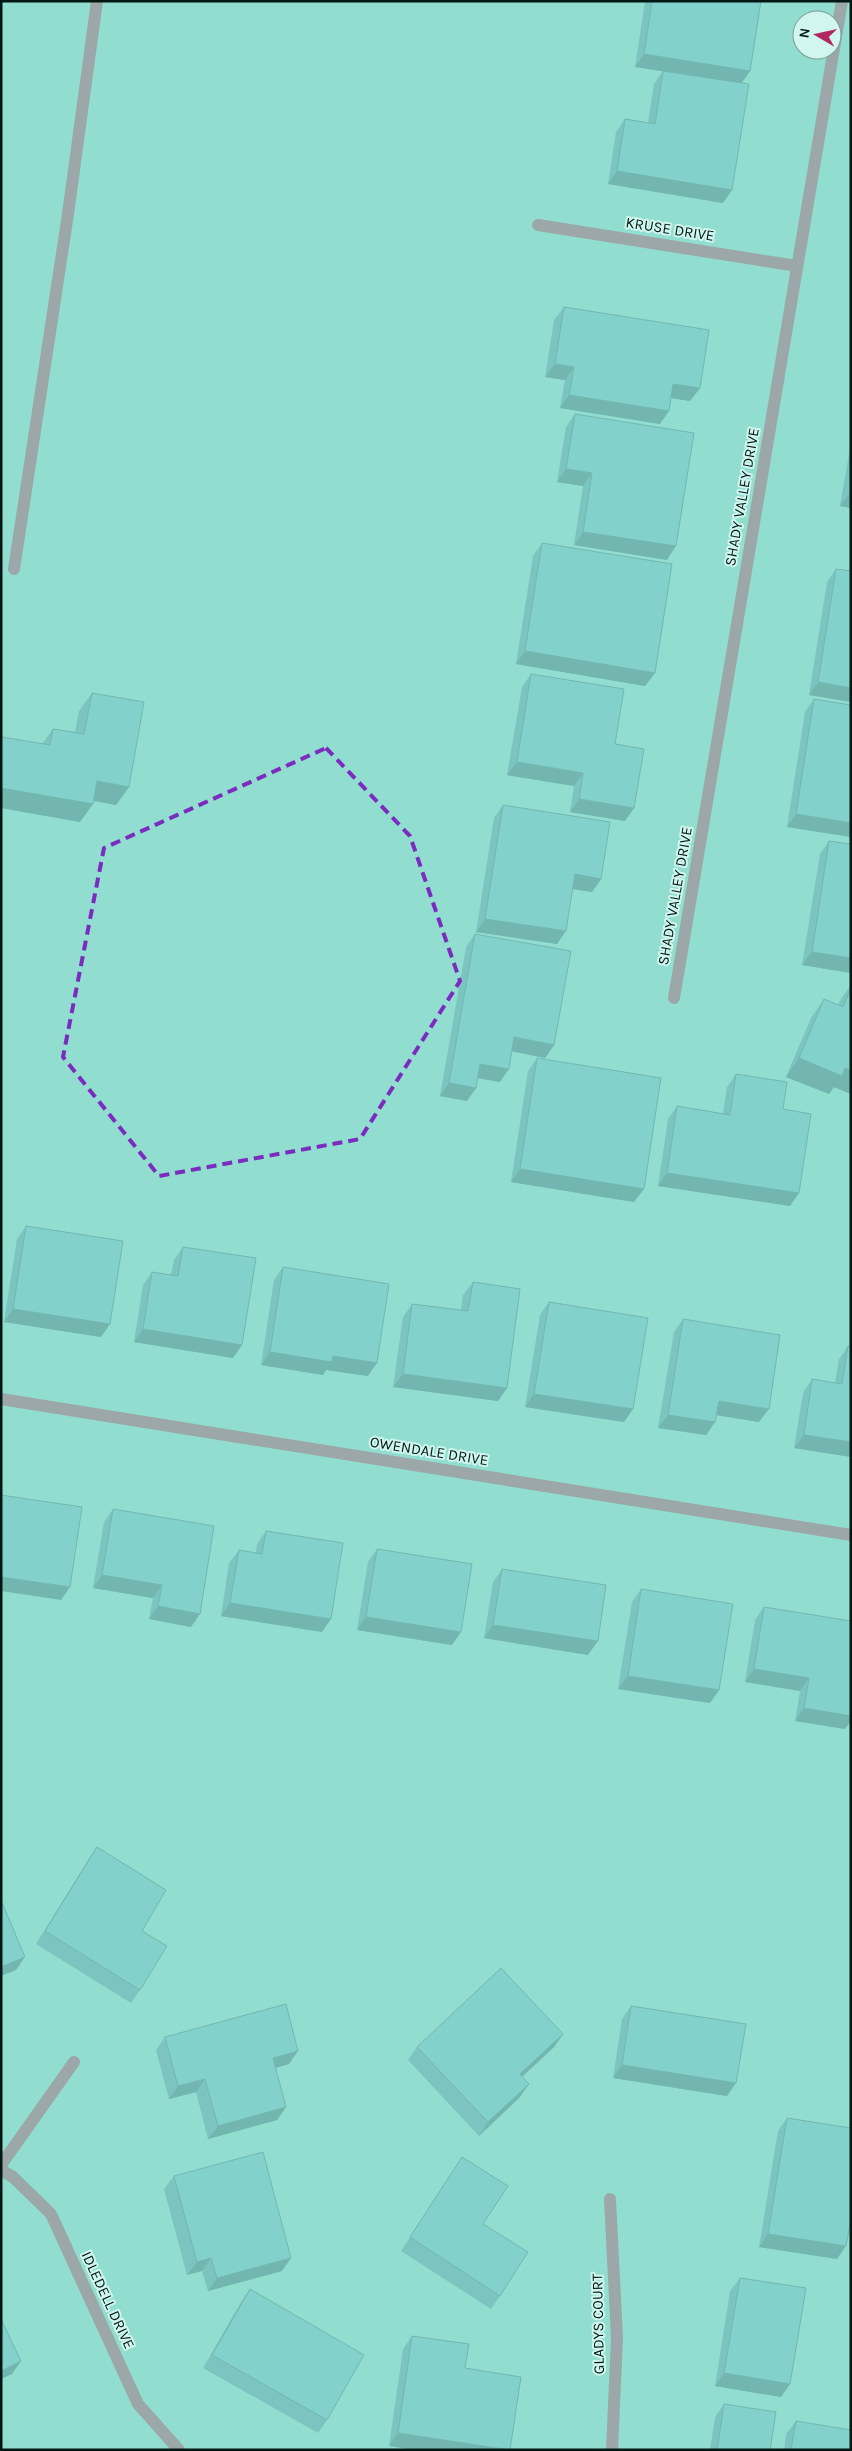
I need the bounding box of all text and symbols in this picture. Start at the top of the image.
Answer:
north arrow [792,10,842,60]
text: N [795,27,814,39]
street label: KRUSE DRIVE [624,213,716,245]
street label: SHADY VALLEY DRIVE [721,426,763,568]
street label: SHADY VALLEY DRIVE [654,825,696,967]
street label: OWENDALE DRIVE [369,1433,489,1469]
street label: IDLEDELL DRIVE [78,2248,138,2352]
street label: GLADYS COURT [588,2273,608,2374]

